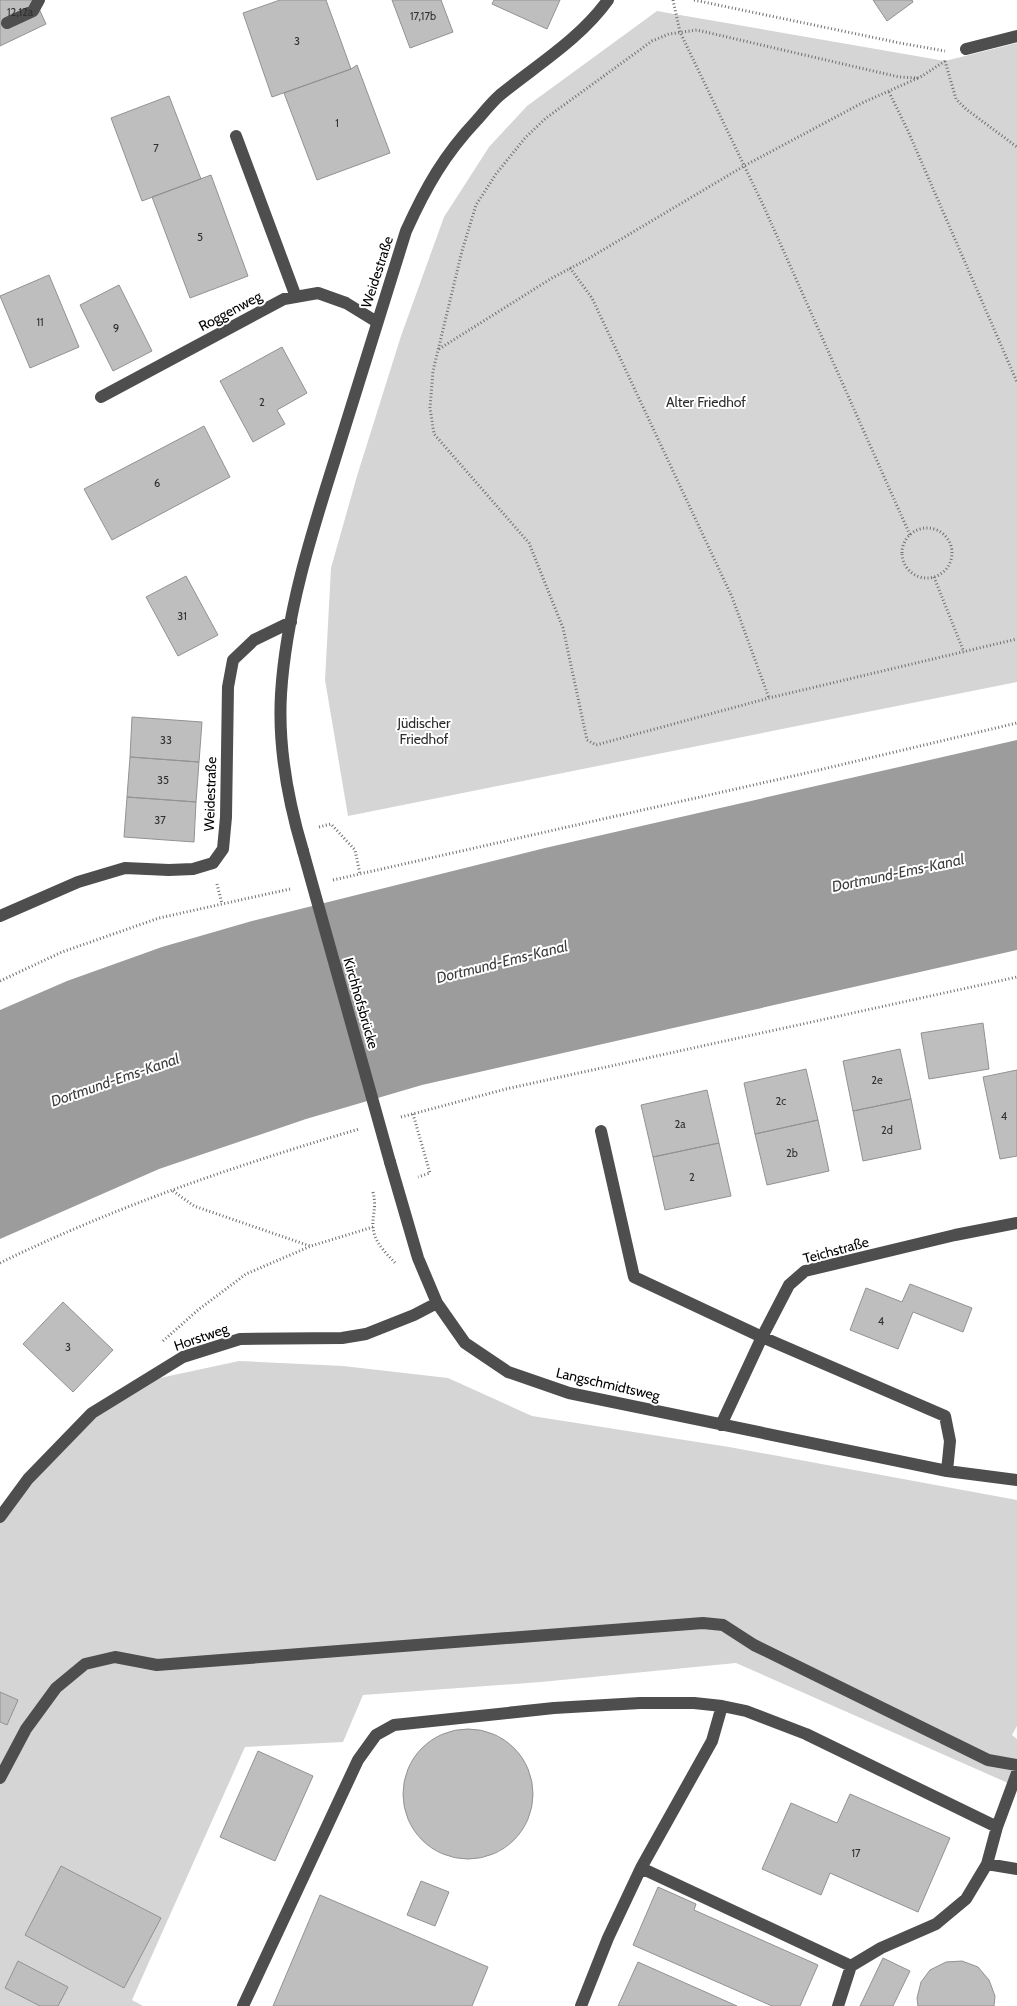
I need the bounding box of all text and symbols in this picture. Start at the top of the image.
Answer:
house number: 12,12a [7,5,34,19]
house number: 17,17b [410,9,436,23]
house number: 3 [294,34,300,48]
house number: 1 [335,116,339,130]
house number: 7 [153,141,159,155]
house number: 5 [197,230,203,244]
street label: Weidestraße [357,234,397,310]
street label: Roggenweg [195,286,266,335]
house number: 11 [36,315,44,329]
house number: 9 [113,321,119,335]
park label: Alter Friedhof [666,393,746,411]
house number: 2 [259,395,265,409]
house number: 6 [154,476,160,490]
house number: 31 [177,609,187,623]
park label: Jüdischer Friedhof [397,714,451,748]
house number: 33 [160,733,172,747]
street label: Weidestraße [200,756,220,832]
house number: 35 [157,773,169,787]
house number: 37 [154,813,166,827]
water label: Dortmund-Ems-Kanal [830,850,966,896]
water label: Dortmund-Ems-Kanal [434,937,570,987]
street label: Kirchhofsbrücke [339,955,383,1051]
water label: Dortmund-Ems-Kanal [48,1049,182,1110]
house number: 2e [871,1073,883,1087]
house number: 2c [776,1094,786,1108]
house number: 4 [1001,1109,1008,1123]
house number: 2a [674,1117,686,1131]
house number: 2d [881,1123,893,1137]
house number: 2b [786,1146,798,1160]
house number: 2 [689,1170,695,1184]
street label: Teichstraße [801,1233,871,1267]
house number: 4 [878,1314,885,1328]
street label: Horstweg [171,1319,232,1355]
house number: 3 [65,1340,71,1354]
street label: Langschmidtsweg [554,1363,663,1405]
house number: 17 [851,1846,861,1860]

